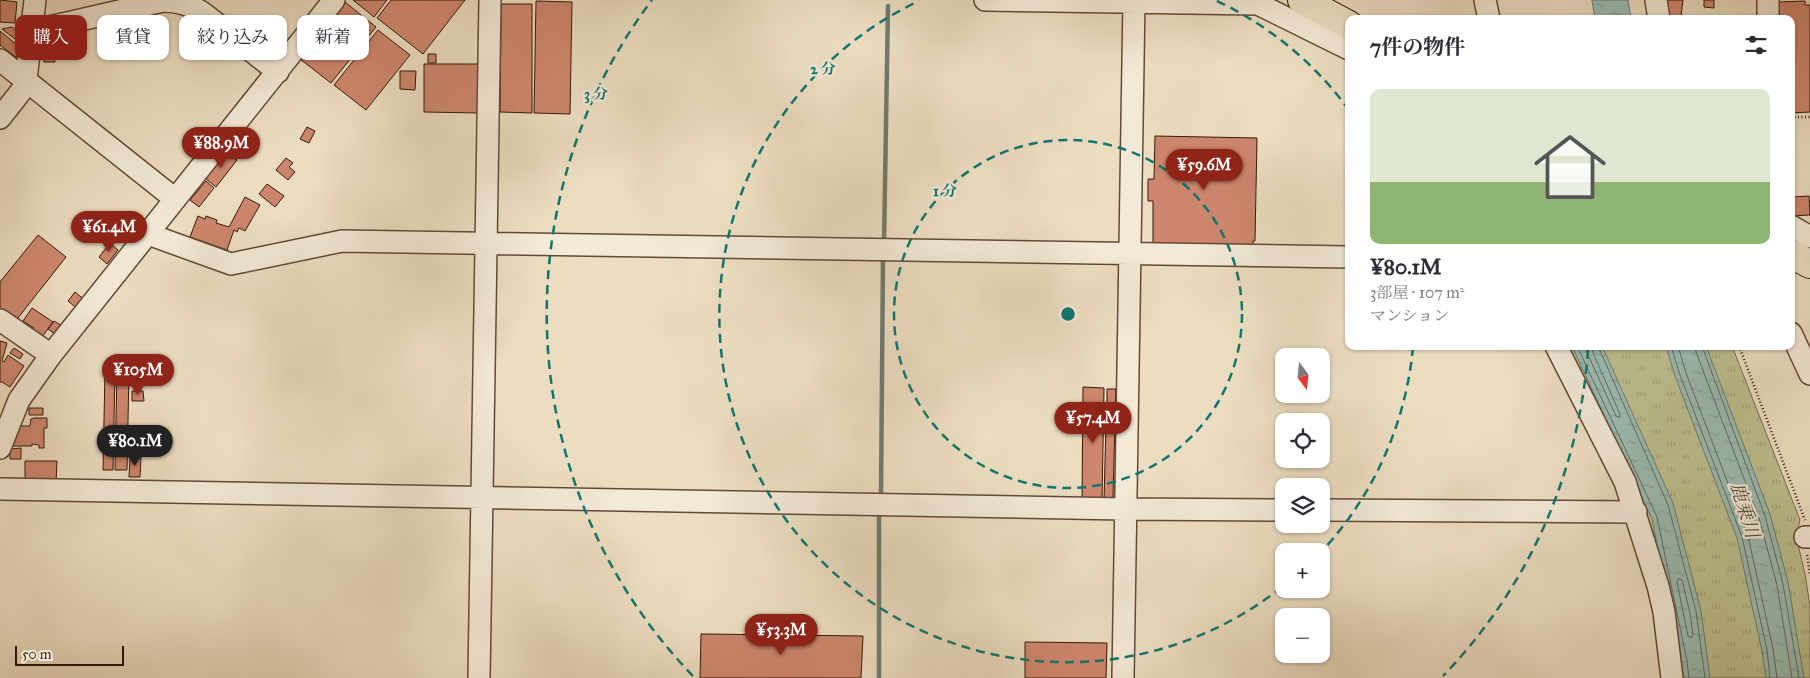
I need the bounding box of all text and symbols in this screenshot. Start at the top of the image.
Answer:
chip: 購入 [15,15,87,60]
chip: 賃貸 [97,15,169,60]
chip: 絞り込み [179,15,287,60]
chip: 新着 [297,15,369,60]
icon: filters [1742,31,1770,59]
text: 7件の物件 [1370,34,1465,60]
text: 2 分 [810,60,836,78]
text: 3 分 [584,85,608,104]
icon: home [1525,122,1615,212]
pin: ¥88.9M [180,126,262,169]
text: ¥88.9M [193,133,249,152]
pin: ¥59.6M [1163,148,1245,191]
text: ¥59.6M [1177,155,1231,174]
text: 1 分 [933,182,957,200]
pin: ¥61.4M [68,210,150,253]
text: ¥61.4M [82,217,136,236]
text: ¥80.1M [1370,254,1442,280]
text: 3部屋 · 107 m² [1370,283,1464,302]
centre of rings [1059,305,1077,323]
text: マンション [1370,306,1449,325]
north arrow [1275,348,1330,402]
map controls [1275,348,1330,663]
pin: ¥105M [103,354,173,396]
text: ¥105M [113,360,163,379]
pin: ¥57.4M [1052,402,1134,444]
text: ¥57.4M [1065,408,1121,427]
button: locate [1275,413,1330,468]
pin: ¥80.1M [94,424,176,467]
text: ¥80.1M [108,431,162,450]
button: layers [1275,478,1330,533]
water label: 鹿乗川 [1726,479,1765,543]
button: + [1275,543,1330,598]
button: − [1275,608,1330,663]
pin: ¥53.3M [740,614,822,656]
text: ¥53.3M [756,620,806,639]
scale bar [15,643,124,666]
text: 50 m [22,646,51,663]

